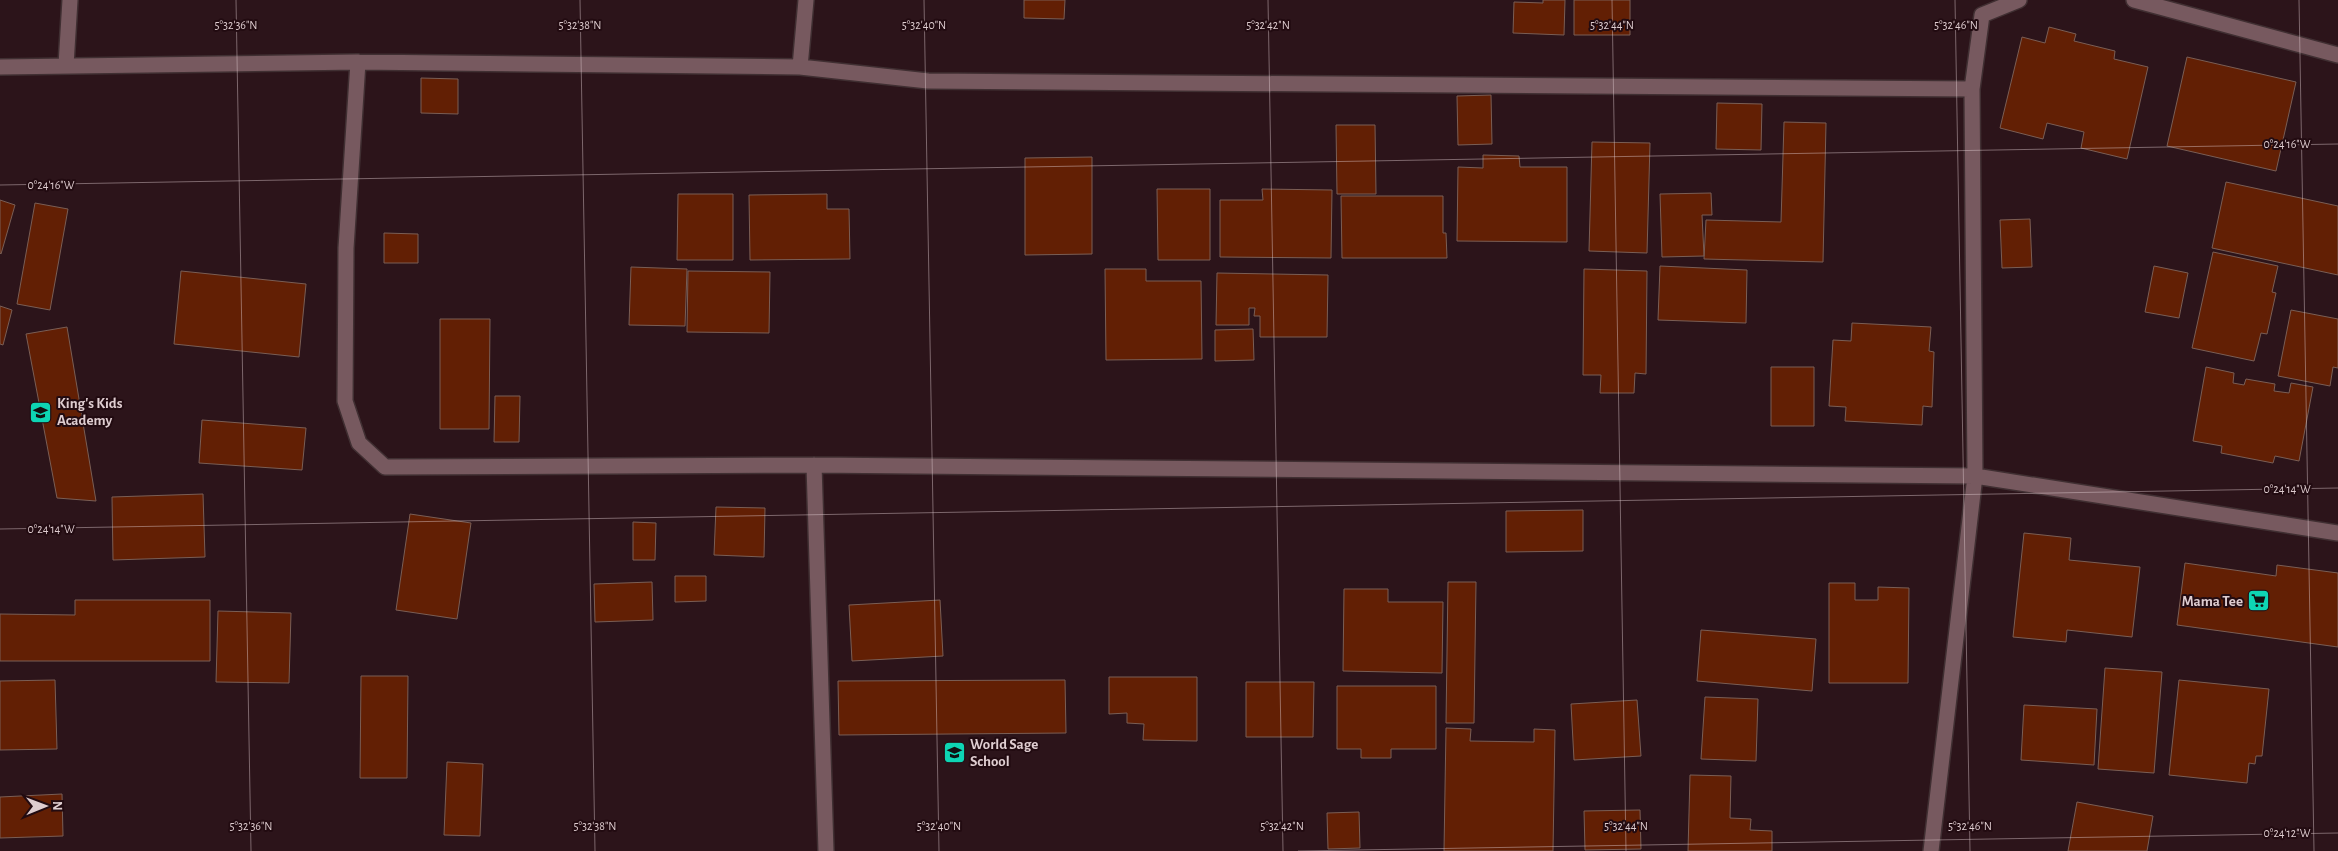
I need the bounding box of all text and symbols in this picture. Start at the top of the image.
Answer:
text: 5°32'36"N [214,19,258,31]
text: 5°32'38"N [558,19,602,31]
text: 5°32'40"N [902,19,946,31]
text: 5°32'42"N [1246,19,1290,31]
text: 5°32'44"N [1590,19,1634,31]
text: 5°32'46"N [1934,19,1978,31]
text: 0°24'16"W [2263,138,2311,150]
text: 0°24'16"W [27,179,75,191]
place label: King's Kids Academy [57,396,123,428]
school or university icon: King's Kids Academy [29,400,53,424]
text: 0°24'14"W [2263,483,2311,495]
text: 0°24'14"W [27,523,75,535]
supermarket icon: Mama Tee [2247,589,2271,613]
place label: Mama Tee [2182,594,2243,609]
place label: World Sage School [970,737,1038,769]
school or university icon: World Sage School [942,741,966,765]
north arrow [20,781,70,831]
text: N [50,801,64,811]
text: 5°32'36"N [229,820,273,832]
text: 5°32'38"N [573,820,617,832]
text: 5°32'40"N [917,820,961,832]
text: 5°32'42"N [1260,820,1304,832]
text: 5°32'44"N [1604,820,1648,832]
text: 5°32'46"N [1948,820,1992,832]
text: 0°24'12"W [2264,827,2311,839]

